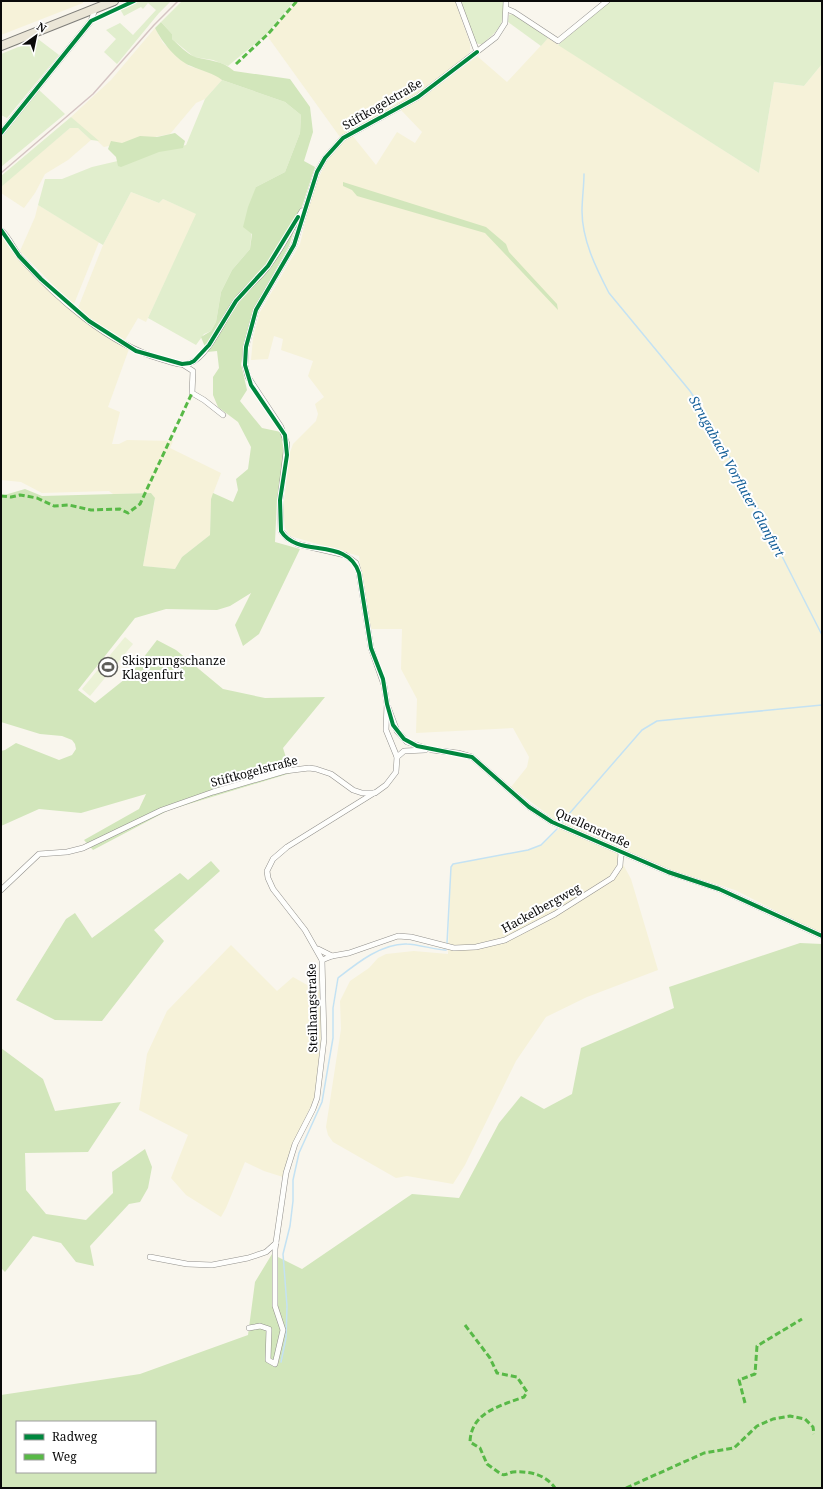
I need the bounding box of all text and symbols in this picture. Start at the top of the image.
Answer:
north arrow [16,16,56,56]
text: N [34,19,50,36]
street label: Stiftkogelstraße [339,74,425,134]
water label: Strugabach Vorfluter Glanfurt [685,392,789,560]
place label: Skisprungschanze Klagenfurt [122,652,226,683]
sports icon: Skisprungschanze Klagenfurt [97,656,119,678]
street label: Stiftkogelstraße [209,751,299,791]
street label: Quellenstraße [553,804,633,852]
street label: Hackelbergweg [498,879,584,937]
street label: Steilhangstraße [303,963,321,1053]
legend [16,1421,156,1473]
text: Radweg [52,1428,98,1445]
text: Weg [52,1448,77,1465]

